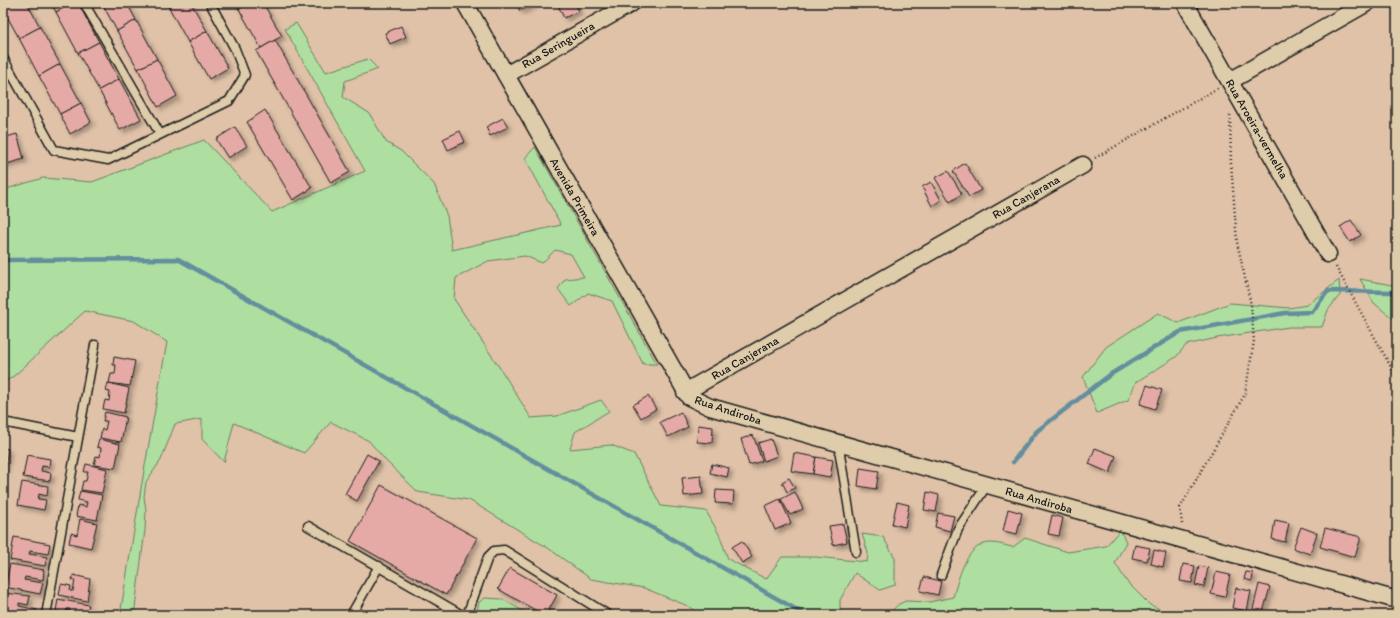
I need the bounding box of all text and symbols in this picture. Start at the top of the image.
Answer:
street label: Rua Seringueira [519,19,597,71]
street label: Rua Aroeira-vermelha [1223,77,1292,182]
street label: Avenida Primeira [547,155,603,239]
street label: Rua Canjerana [990,172,1063,222]
street label: Rua Canjerana [709,333,782,383]
street label: Rua Andiroba [693,393,763,427]
street label: Rua Andiroba [1004,484,1074,516]

